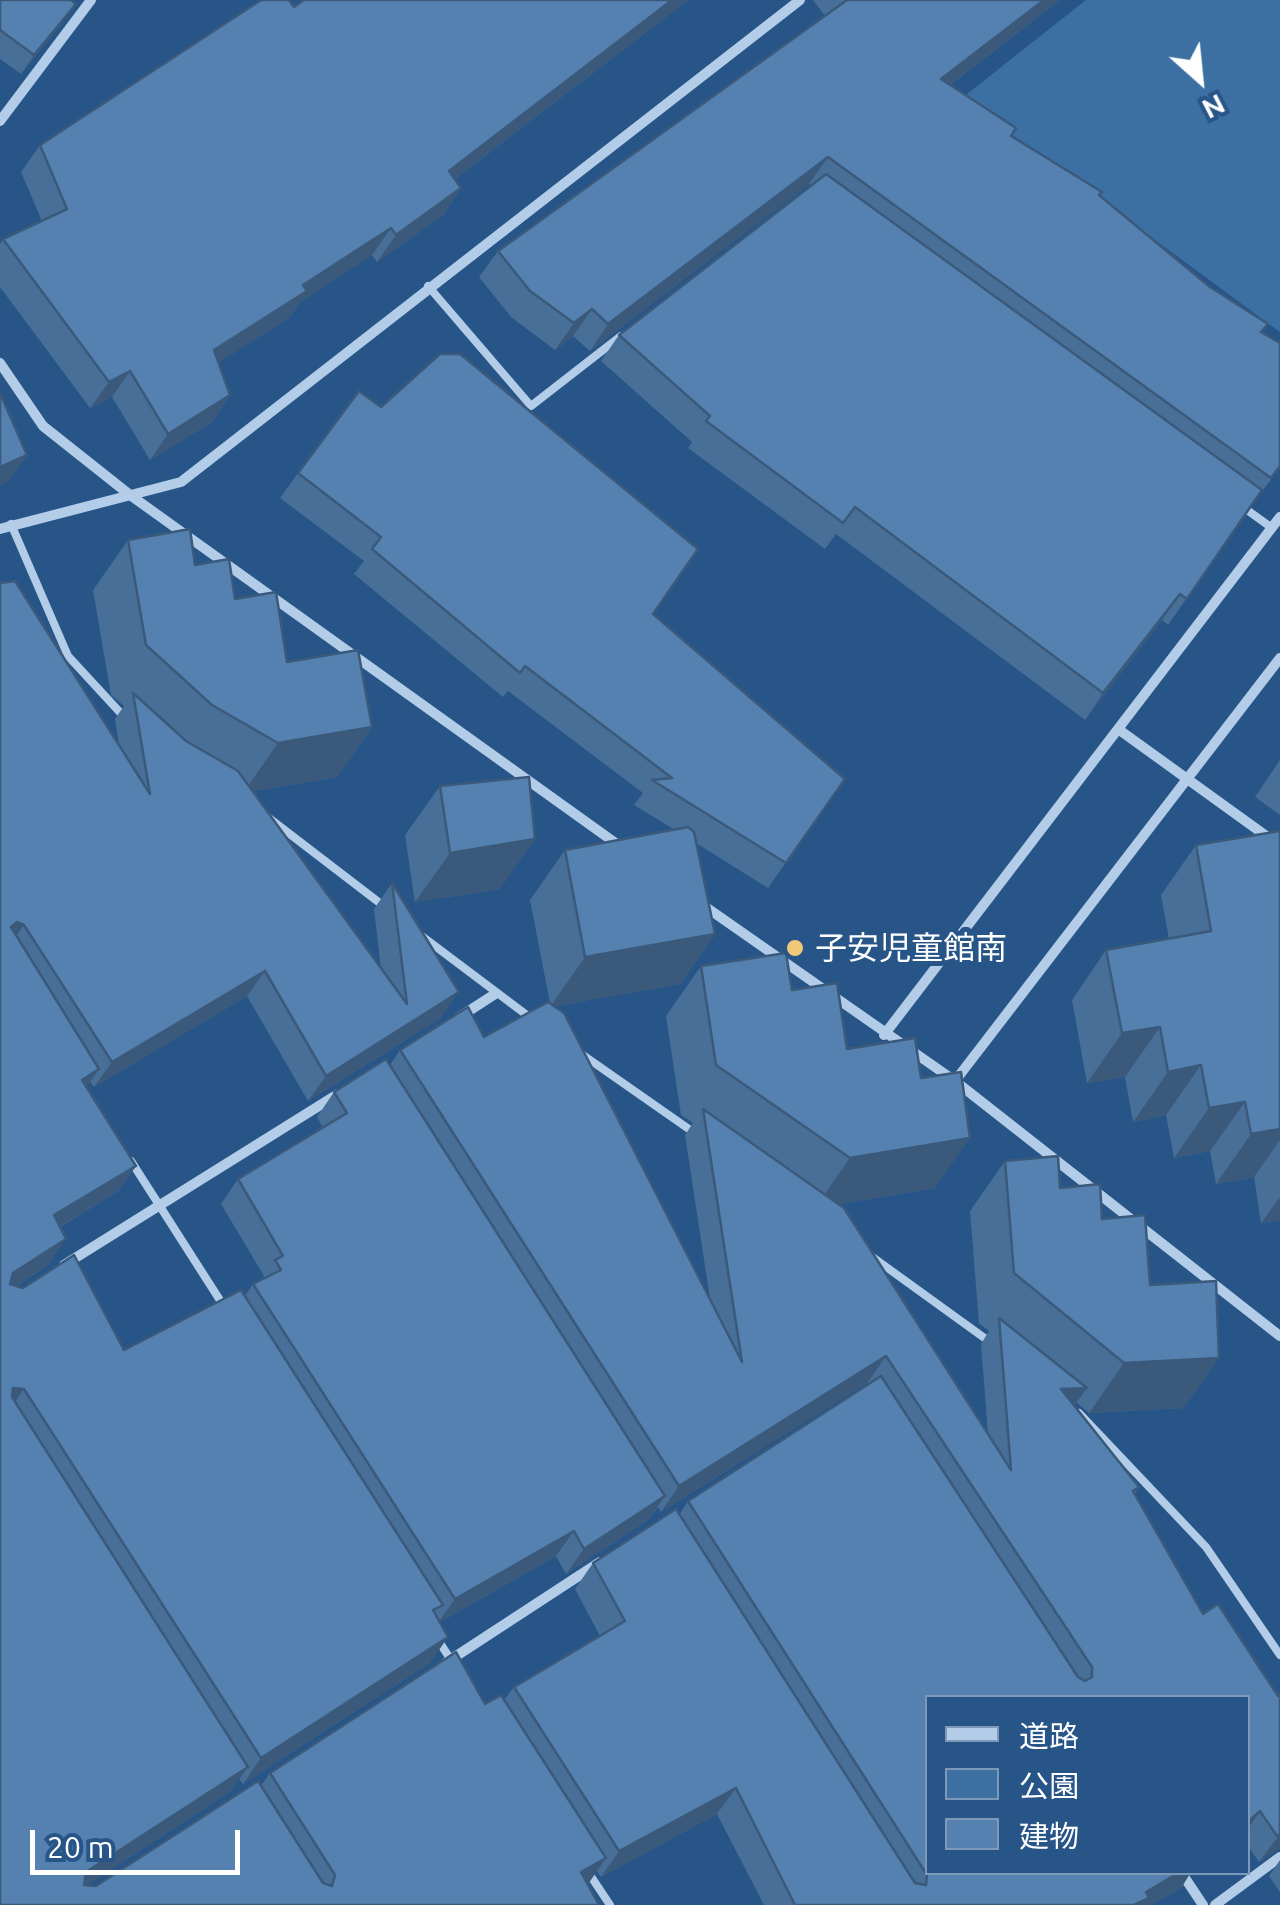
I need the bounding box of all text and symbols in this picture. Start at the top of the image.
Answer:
north arrow [1150,30,1250,130]
text: N [1198,89,1230,126]
place label: 子安児童館南 [815,929,1007,967]
marker: 子安児童館南 [784,937,806,959]
legend [925,1695,1250,1875]
text: 道路 [1019,1719,1079,1753]
text: 公園 [1019,1769,1079,1803]
scale bar [35,1810,245,1872]
text: 建物 [1019,1819,1079,1853]
text: 20 m [47,1830,114,1864]

